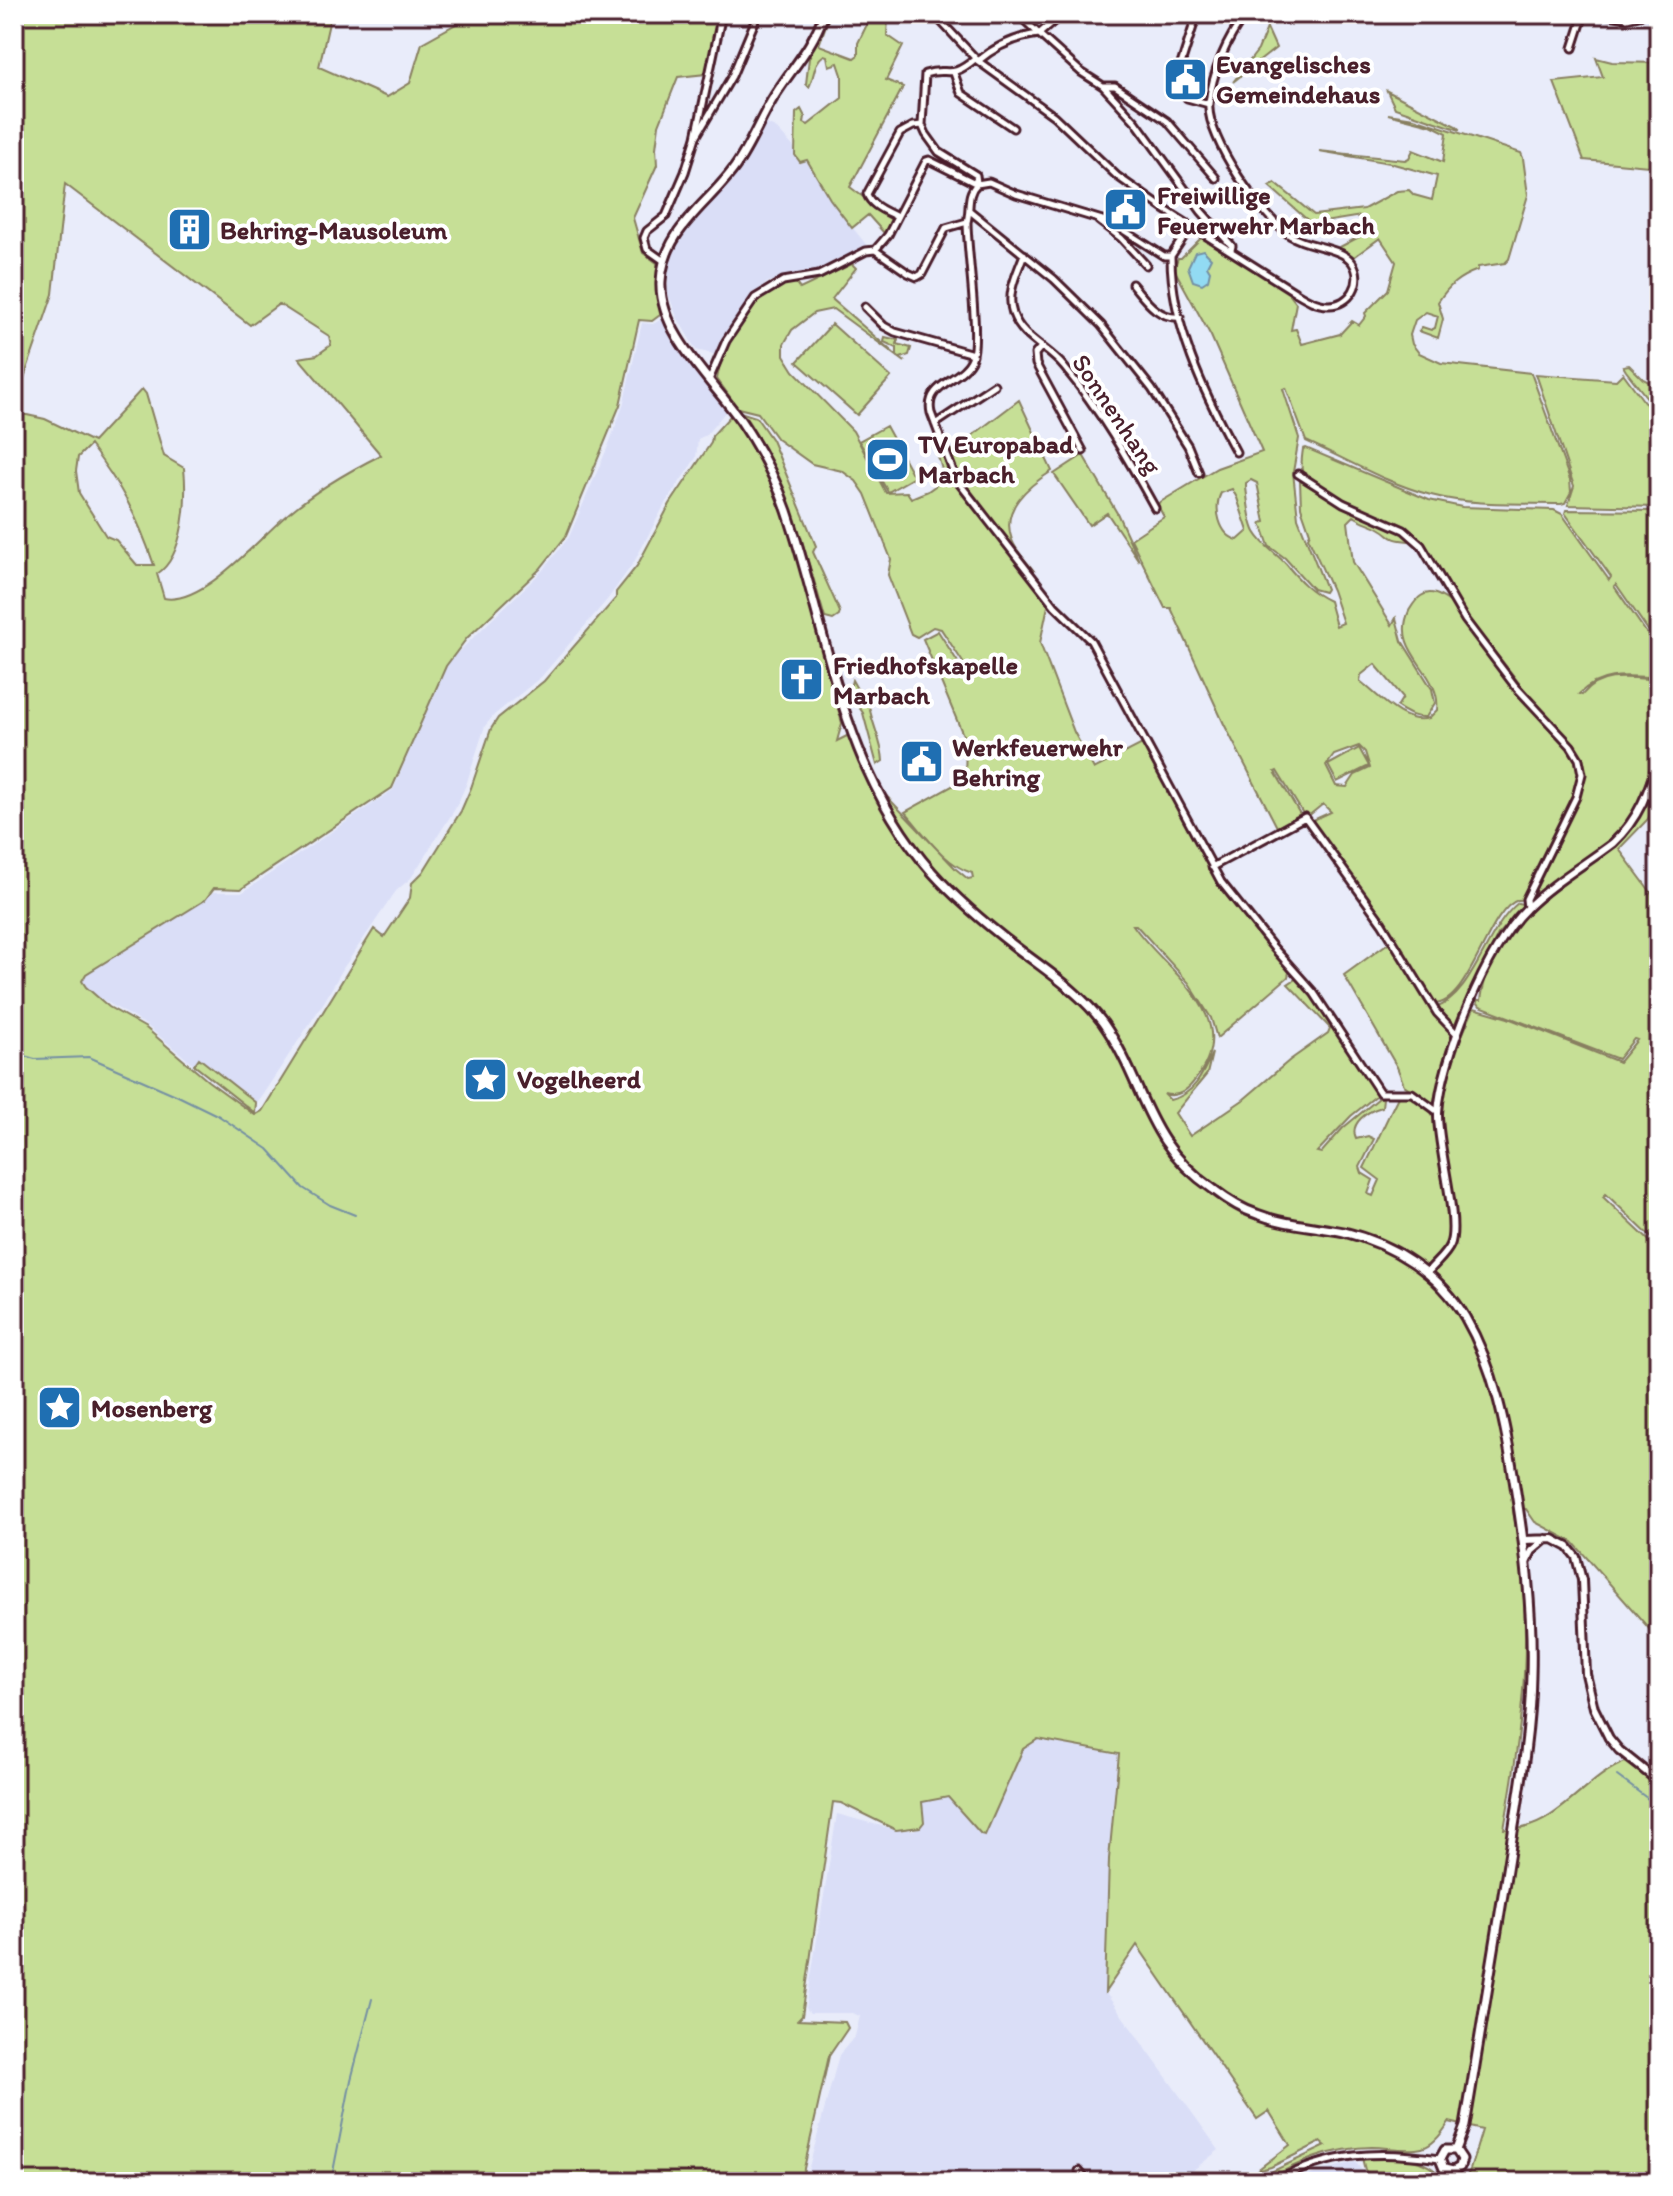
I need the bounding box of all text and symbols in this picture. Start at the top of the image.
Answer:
place label: Evangelisches Gemeindehaus [1216,48,1380,110]
public building icon: Evangelisches Gemeindehaus [1161,55,1209,103]
place label: Freiwillige Feuerwehr Marbach [1157,179,1375,241]
public building icon: Freiwillige Feuerwehr Marbach [1102,186,1150,234]
building icon: Behring-Mausoleum [165,206,213,254]
place label: Behring-Mausoleum [220,214,448,246]
street label: Sonnenhang [1065,348,1169,481]
place label: TV Europabad Marbach [917,428,1074,490]
sports icon: TV Europabad Marbach [863,435,911,483]
place label: Friedhofskapelle Marbach [833,649,1018,711]
church icon: Friedhofskapelle Marbach [778,656,826,704]
place label: Werkfeuerwehr Behring [952,731,1124,793]
public building icon: Werkfeuerwehr Behring [897,738,945,786]
place icon: Vogelheerd [462,1055,510,1103]
place label: Vogelheerd [517,1063,642,1095]
place icon: Mosenberg [36,1384,84,1432]
place label: Mosenberg [91,1392,213,1424]

